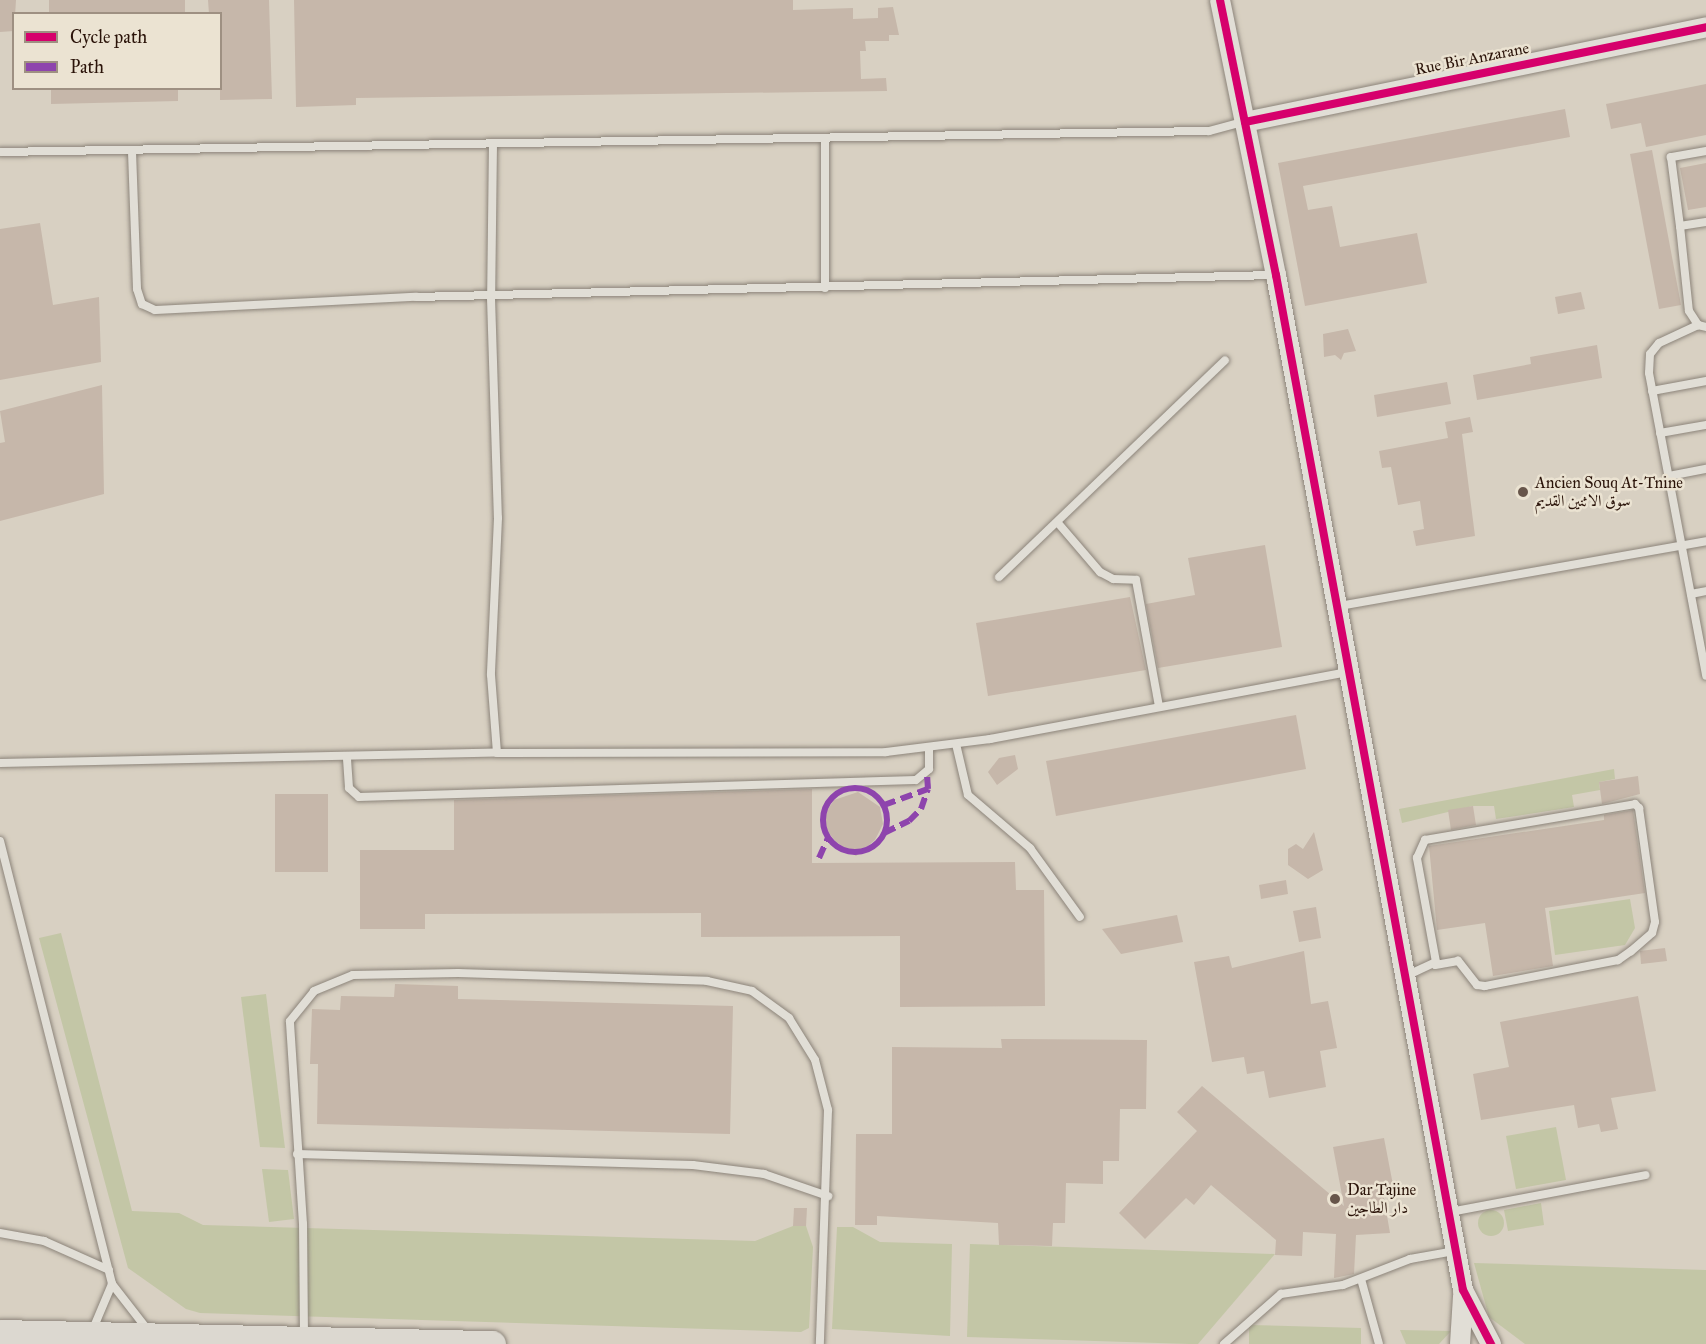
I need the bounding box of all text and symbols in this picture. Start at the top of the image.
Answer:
legend [12,12,222,90]
text: Cycle path [70,26,147,48]
street label: Rue Bir Anzarane [1413,39,1531,79]
text: Path [70,56,104,78]
place label: Ancien Souq At-Tnine سوق الاثنين القديم [1535,473,1683,511]
marker: Ancien Souq At-Tnine سوق الاثنين القديم [1516,485,1530,499]
place label: Dar Tajine دار الطاجين [1347,1180,1416,1218]
marker: Dar Tajine دار الطاجين [1328,1192,1342,1206]

